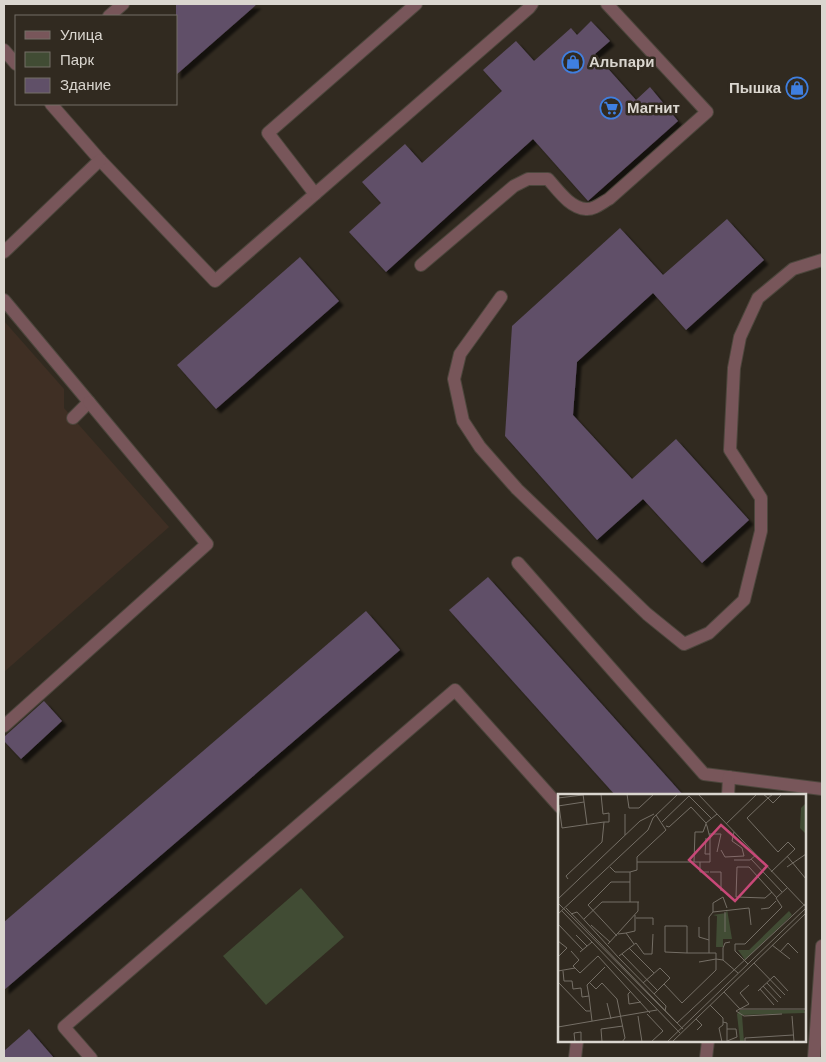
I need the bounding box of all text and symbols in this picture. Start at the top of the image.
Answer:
legend [15,15,178,105]
text: Улица [60,26,103,43]
shop icon: Альпари [561,50,585,74]
text: Парк [60,51,94,68]
place label: Альпари [589,53,654,70]
text: Здание [60,76,111,93]
shop icon: Пышка [785,76,809,100]
place label: Пышка [729,79,782,96]
supermarket icon: Магнит [599,96,623,120]
place label: Магнит [627,99,680,116]
inset map [558,794,806,1042]

